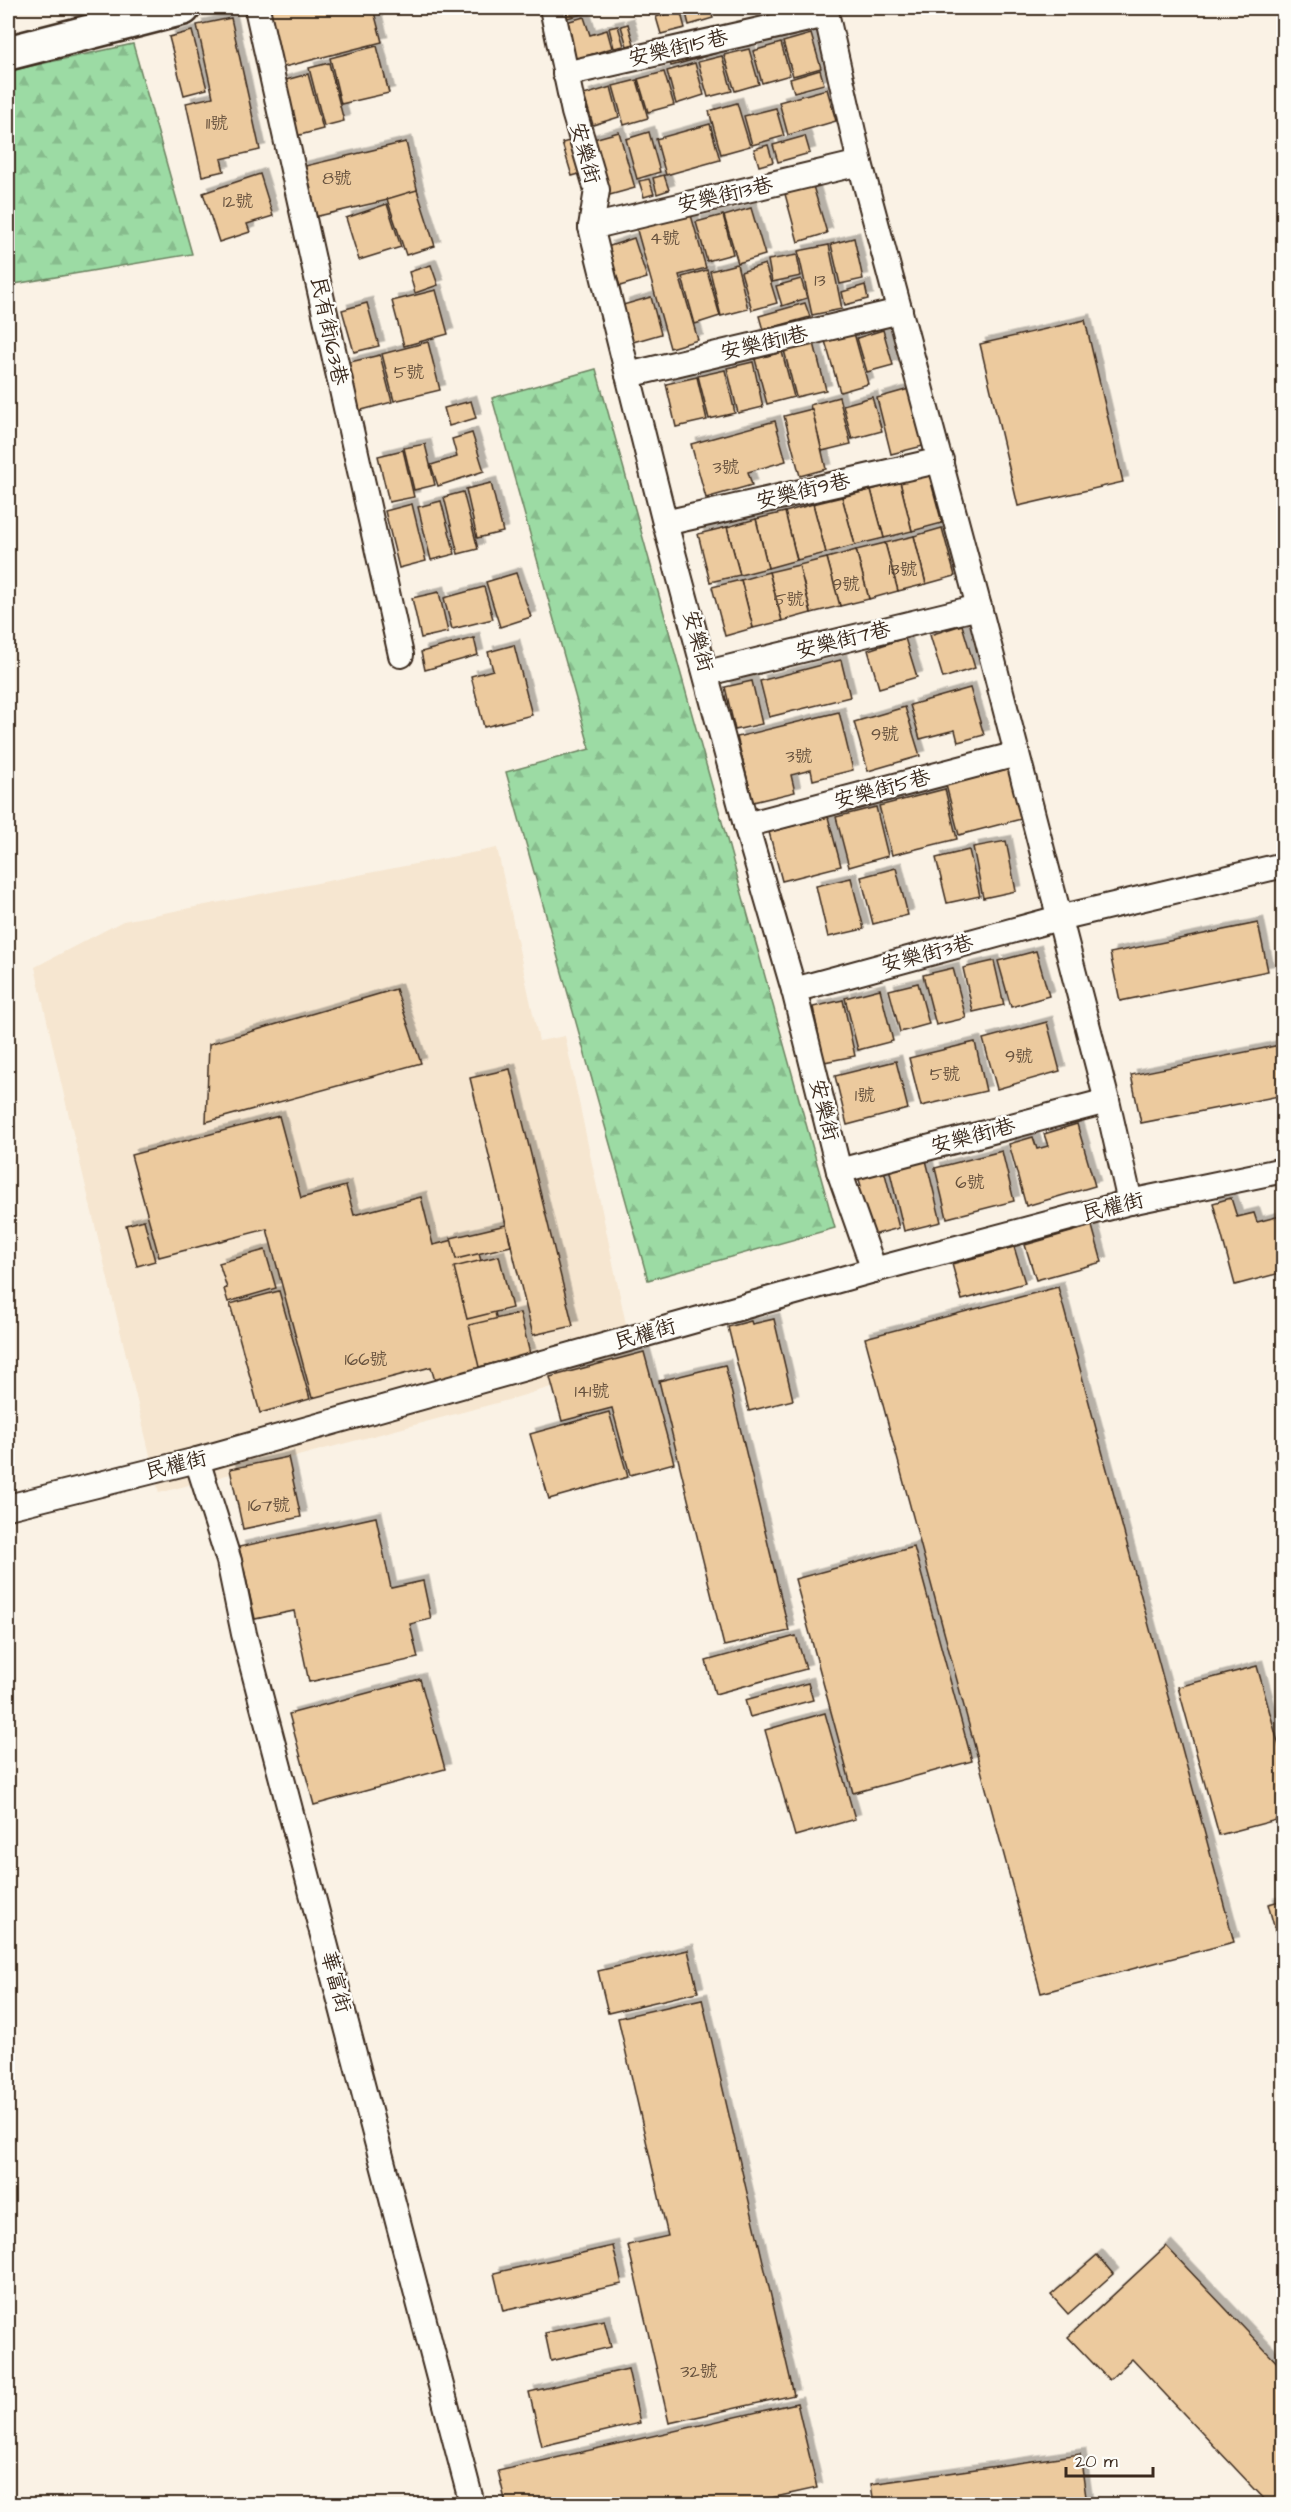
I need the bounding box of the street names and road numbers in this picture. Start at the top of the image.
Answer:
street label: 安樂街15巷 [625,22,731,74]
street label: 安樂街 [563,119,607,187]
street label: 安樂街13巷 [674,170,776,220]
street label: 民有街163巷 [303,274,355,388]
street label: 安樂街11巷 [717,319,811,367]
street label: 安樂街9巷 [753,466,853,516]
street label: 安樂街 [676,607,720,675]
street label: 安樂街7巷 [792,614,894,666]
street label: 安樂街5巷 [830,762,934,816]
street label: 安樂街3巷 [878,928,976,980]
street label: 安樂街 [802,1076,846,1144]
street label: 安樂街1巷 [927,1111,1019,1161]
street label: 民權街 [1079,1185,1147,1229]
street label: 民權街 [611,1311,679,1357]
street label: 民權街 [142,1443,210,1487]
street label: 華富街 [314,1948,358,2016]

